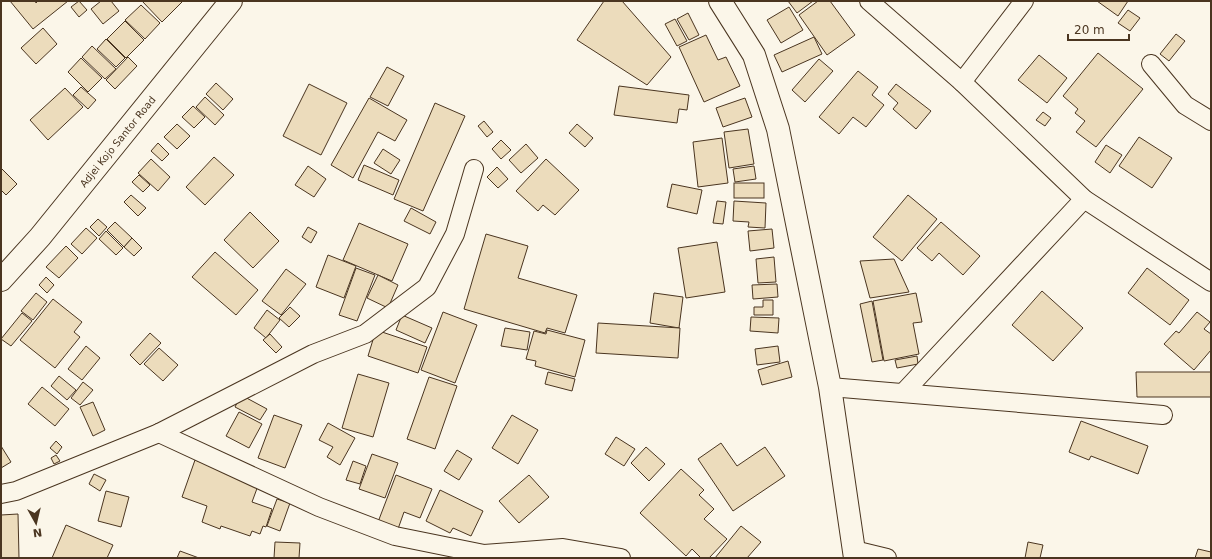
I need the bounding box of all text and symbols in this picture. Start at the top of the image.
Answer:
scale bar [1068,16,1129,42]
text: 20 m [1074,23,1105,37]
street label: Adjei Kojo Santor Road [78,94,158,189]
north arrow [16,503,56,543]
text: N [32,525,43,539]

